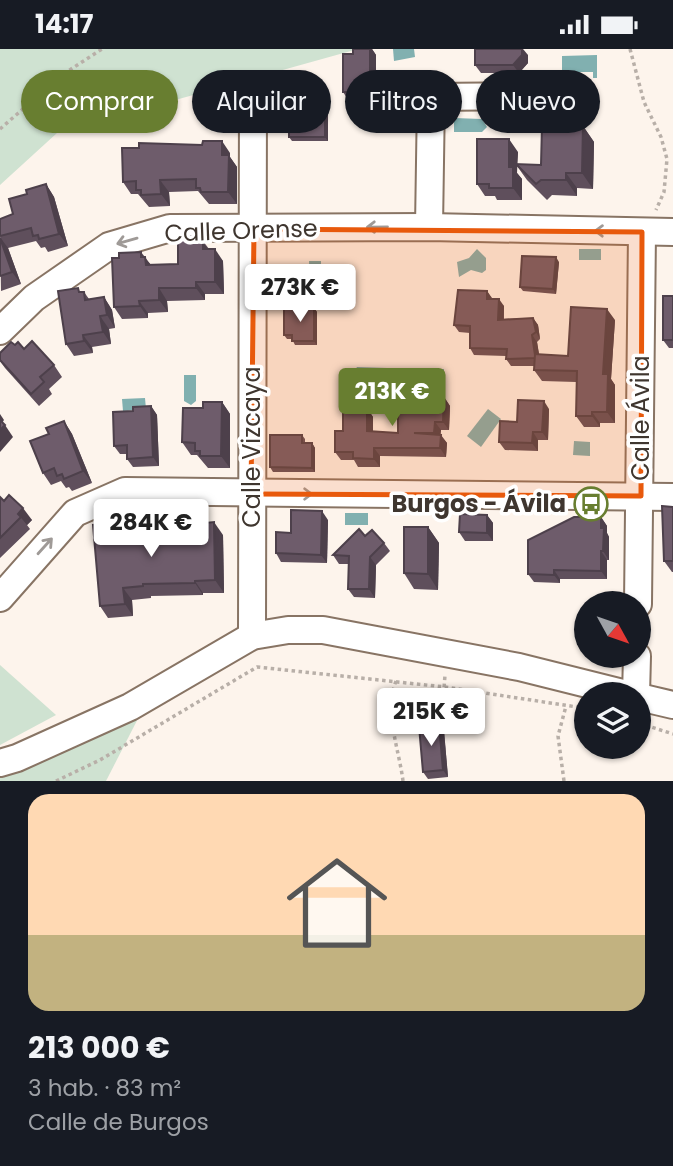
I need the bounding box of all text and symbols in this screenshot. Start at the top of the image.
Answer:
text: 14:17 [35,6,93,42]
chip: Comprar [21,70,178,133]
chip: Alquilar [192,70,331,133]
chip: Filtros [345,70,462,133]
chip: Nuevo [476,70,600,133]
street label: Calle Orense [164,211,318,250]
one-way arrow [366,220,389,234]
one-way arrow [594,224,617,237]
one-way arrow [116,235,138,248]
pin: 273K € [243,265,357,324]
text: 273K € [261,271,339,303]
street label: Calle Ávila [624,355,657,481]
street label: Calle Vizcaya [235,366,268,528]
pin: 213K € [335,369,449,428]
text: 213K € [355,375,429,407]
bus stop icon: Burgos - Ávila [572,485,610,523]
one-way arrow [290,487,313,501]
place label: Burgos - Ávila [391,487,566,520]
pin: 284K € [94,499,208,559]
text: 284K € [110,506,192,538]
one-way arrow [36,538,53,555]
north arrow [574,591,651,669]
map controls [574,591,651,759]
button: layers [574,682,651,759]
pin: 215K € [374,689,488,748]
text: 215K € [393,695,469,727]
icon: home [274,840,400,966]
text: 213 000 € [28,1026,170,1069]
text: 3 hab. · 83 m² [28,1072,181,1104]
text: Calle de Burgos [28,1106,209,1138]

